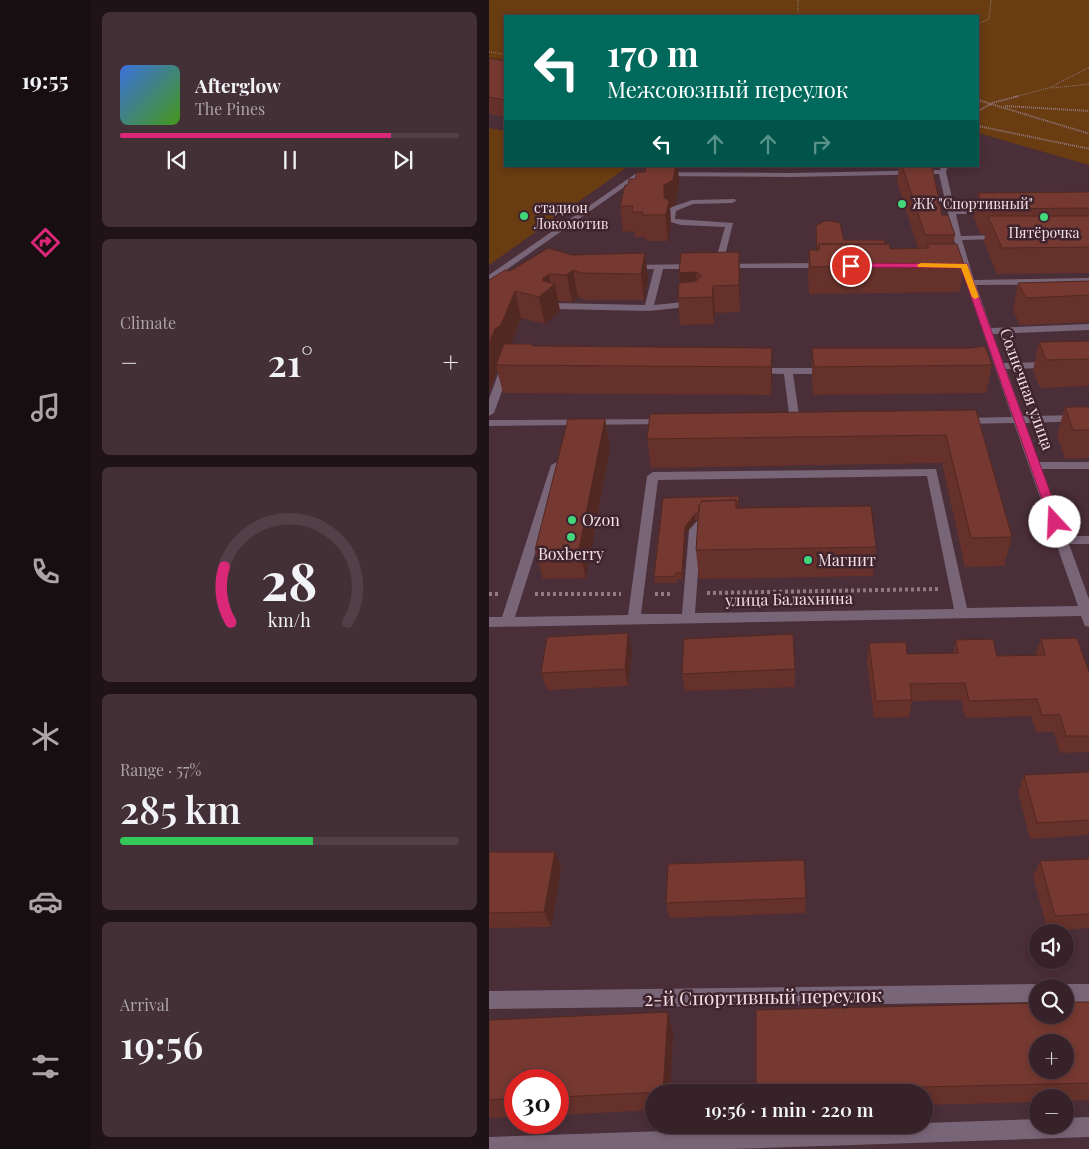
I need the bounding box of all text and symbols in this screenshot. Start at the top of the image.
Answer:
text: 170 m [607,29,699,76]
icon: left [524,35,589,100]
text: 19:55 [21,65,69,95]
text: Afterglow [195,72,281,98]
text: Межсоюзный переулок [607,74,848,104]
text: The Pines [195,98,265,119]
icon: left [648,130,676,158]
icon: ahead [701,130,729,158]
icon: ahead [754,130,782,158]
icon: right [807,130,835,158]
icon: previous [163,146,191,174]
icon: pause [276,146,304,174]
icon: next [389,146,417,174]
place label: ЖК "Спортивный" [912,194,1033,213]
place label: стадион Локомотив [533,198,609,233]
marker: ЖК "Спортивный" [896,198,908,210]
marker: стадион Локомотив [518,210,530,222]
marker: Пятёрочка [1038,211,1050,223]
place label: Пятёрочка [1008,223,1080,242]
icon: directions [28,225,63,260]
pin [830,245,872,287]
icon: arrive [837,252,865,280]
text: Climate [120,312,176,333]
street label: Солнечная улица [996,325,1059,453]
text: 21° [268,336,313,387]
text: − [120,343,138,380]
text: + [443,343,459,380]
icon: music [28,390,63,425]
position arrow [1028,495,1080,547]
place label: Ozon [582,509,620,530]
marker: Ozon [566,514,578,526]
marker: Boxberry [565,531,577,543]
place label: Boxberry [538,543,604,564]
text: 28 [261,545,318,614]
place label: Магнит [818,549,876,570]
icon: phone [28,554,63,589]
marker: Магнит [802,554,814,566]
street label: улица Балахнина [724,587,853,610]
text: km/h [268,608,311,631]
icon: climate [28,719,63,754]
text: Range · 57% [120,759,201,780]
text: 285 km [120,783,241,834]
icon: car [28,884,63,919]
map controls [1029,924,1074,1134]
button: sound [1029,924,1074,969]
button: search [1029,979,1074,1024]
street label: 2-й Спортивный переулок [644,981,882,1011]
text: Arrival [120,994,169,1015]
text: 19:56 [120,1018,203,1069]
button: + [1029,1034,1074,1079]
icon: filters [28,1049,63,1084]
speed limit sign: 30 [504,1069,569,1134]
button: − [1029,1089,1074,1134]
text: 19:56 · 1 min · 220 m [704,1096,874,1122]

